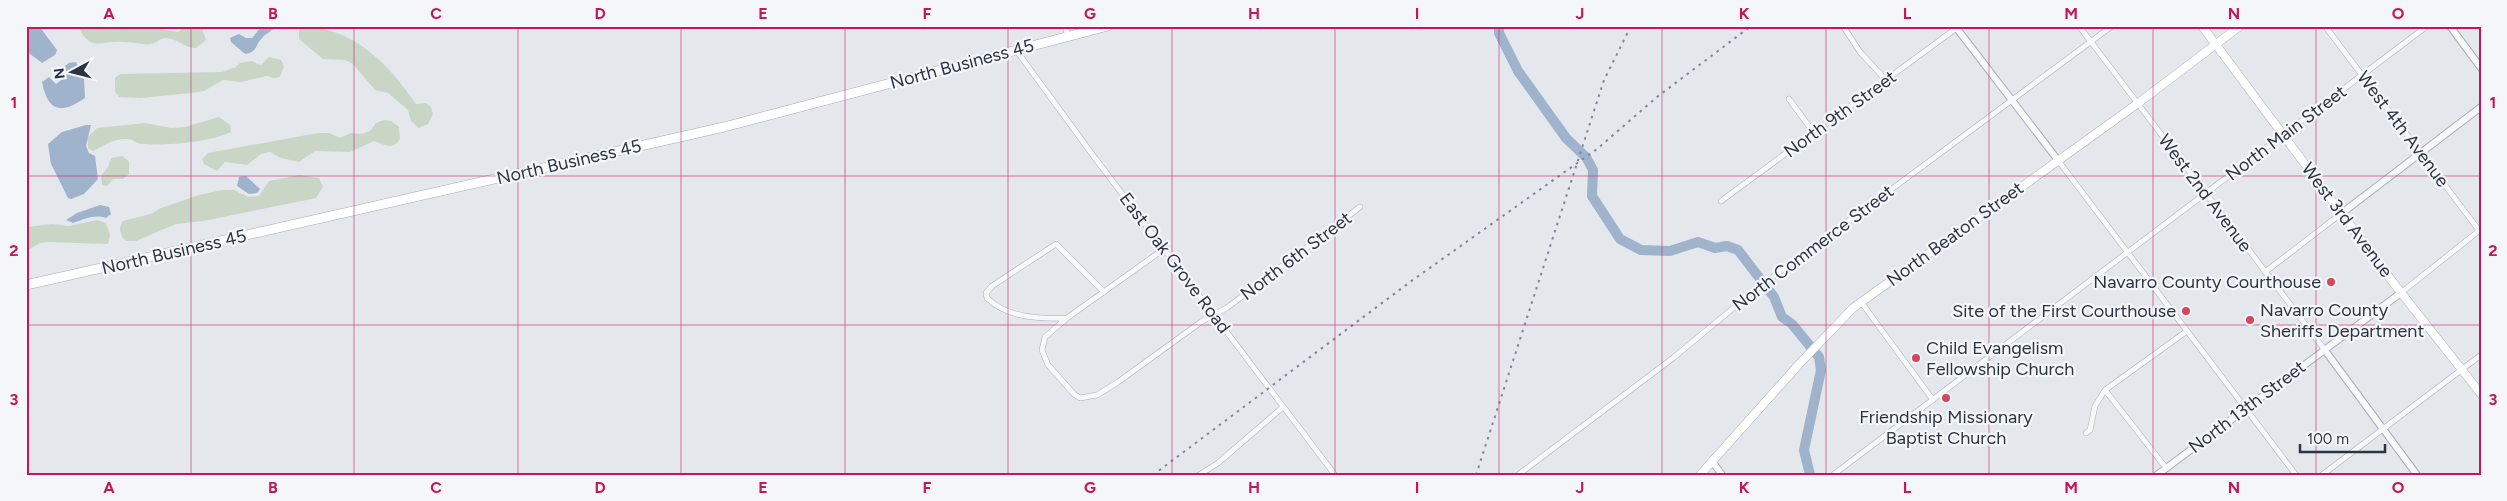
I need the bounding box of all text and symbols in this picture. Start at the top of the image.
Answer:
text: A [103,4,115,23]
text: B [268,4,278,23]
text: C [430,4,442,23]
text: D [594,4,606,23]
text: E [758,4,768,23]
text: F [923,4,932,23]
text: G [1084,4,1096,23]
text: H [1248,4,1260,23]
text: I [1415,4,1419,23]
text: J [1576,4,1584,23]
text: K [1739,4,1750,23]
text: L [1903,4,1912,23]
text: M [2064,4,2078,23]
text: N [2228,4,2240,23]
text: O [2392,4,2405,23]
street label: North Business 45 [888,34,1036,94]
north arrow [48,48,98,98]
street label: North 9th Street [1779,66,1901,162]
text: N [50,67,69,80]
street label: West 4th Avenue [2352,67,2454,191]
street label: North Main Street [2221,80,2351,185]
text: 1 [11,93,17,112]
text: 1 [2490,93,2496,112]
street label: West 2nd Avenue [2153,130,2257,256]
street label: North Business 45 [494,135,644,189]
street label: West 3rd Avenue [2297,158,2397,282]
street label: North Beaton Street [1882,177,2028,291]
street label: North Commerce Street [1728,180,1898,316]
street label: East Oak Grove Road [1115,188,1235,338]
street label: North 6th Street [1236,207,1356,305]
street label: North Business 45 [99,225,249,279]
text: 2 [9,241,19,260]
text: 2 [2488,241,2498,260]
place label: Navarro County Courthouse [2093,271,2321,293]
marker: Navarro County Courthouse [2325,276,2337,288]
place label: Navarro County Sheriffs Department [2260,299,2424,342]
place label: Site of the First Courthouse [1952,300,2176,322]
marker: Site of the First Courthouse [2180,305,2192,317]
marker: Navarro County Sheriffs Department [2244,314,2256,326]
place label: Child Evangelism Fellowship Church [1926,337,2074,380]
marker: Child Evangelism Fellowship Church [1910,352,1922,364]
street label: North 13th Street [2184,356,2310,458]
text: 3 [10,390,19,409]
text: 3 [2489,390,2498,409]
marker: Friendship Missionary Baptist Church [1940,392,1952,404]
place label: Friendship Missionary Baptist Church [1859,406,2033,449]
scale bar [2300,421,2384,453]
text: 100 m [2307,430,2349,448]
text: A [103,478,115,497]
text: B [268,478,278,497]
text: C [430,478,442,497]
text: D [594,478,606,497]
text: E [758,478,768,497]
text: F [923,478,932,497]
text: G [1084,478,1096,497]
text: H [1248,478,1260,497]
text: I [1415,478,1419,497]
text: J [1576,478,1584,497]
text: K [1739,478,1750,497]
text: L [1903,478,1912,497]
text: M [2064,478,2078,497]
text: N [2228,478,2240,497]
text: O [2392,478,2405,497]

